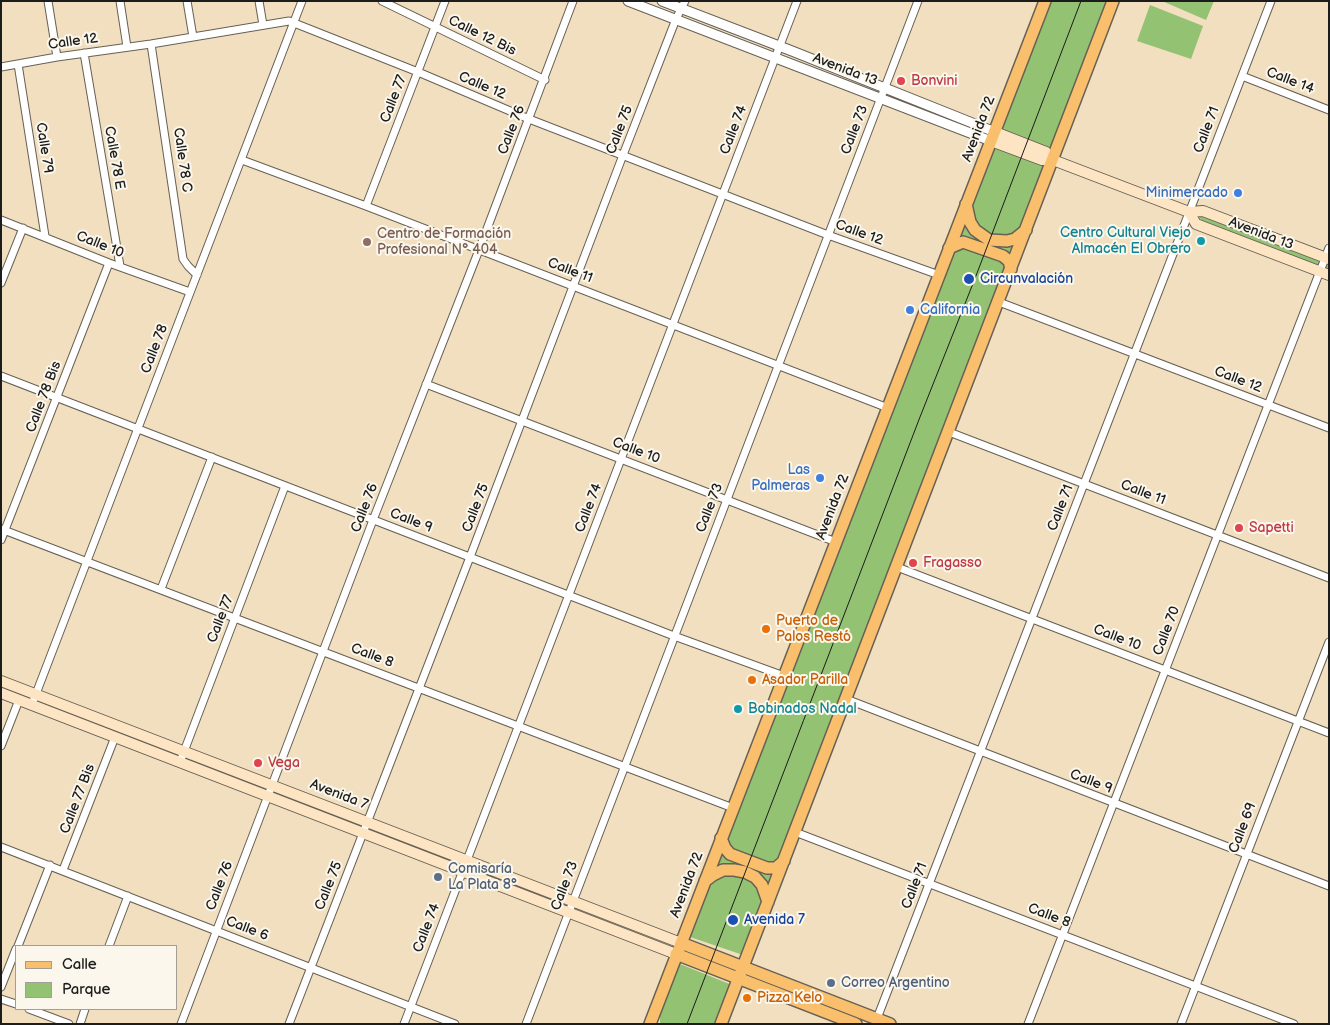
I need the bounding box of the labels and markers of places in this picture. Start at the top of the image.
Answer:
place label: Bonvini [911,73,958,89]
marker: Bonvini [895,75,907,87]
place label: Minimercado [1145,185,1228,201]
marker: Minimercado [1232,187,1244,199]
place label: Centro Cultural Viejo Almacén El Obrero [1060,225,1191,258]
place label: Centro de Formación Profesional N° 404 [377,226,511,258]
marker: Centro Cultural Viejo Almacén El Obrero [1195,235,1207,247]
marker: Centro de Formación Profesional N° 404 [361,236,373,248]
place label: Circunvalación [980,271,1073,287]
marker: Circunvalación [962,272,976,286]
place label: California [920,302,980,318]
marker: California [904,304,916,316]
place label: Las Palmeras [751,462,810,494]
marker: Las Palmeras [814,472,826,484]
place label: Sapetti [1249,520,1294,536]
marker: Sapetti [1233,522,1245,534]
place label: Fragasso [923,555,982,571]
marker: Fragasso [907,557,919,569]
place label: Puerto de Palos Restó [776,613,851,646]
marker: Puerto de Palos Restó [760,623,772,635]
place label: Asador Parilla [762,672,848,688]
marker: Asador Parilla [746,674,758,686]
place label: Bobinados Nadal [748,701,857,717]
marker: Bobinados Nadal [732,703,744,715]
place label: Vega [268,755,300,771]
marker: Vega [252,757,264,769]
place label: Comisaría La Plata 8° [448,861,517,894]
marker: Comisaría La Plata 8° [432,871,444,883]
place label: Avenida 7 [744,912,805,928]
marker: Avenida 7 [726,913,740,927]
place label: Correo Argentino [841,975,950,991]
marker: Correo Argentino [825,977,837,989]
place label: Pizza Kelo [757,990,822,1006]
marker: Pizza Kelo [741,992,753,1004]

